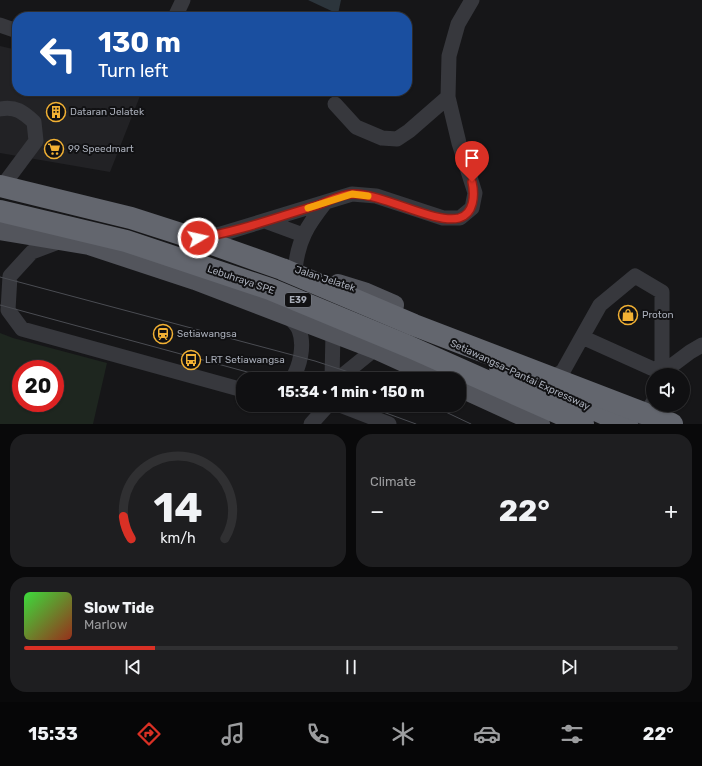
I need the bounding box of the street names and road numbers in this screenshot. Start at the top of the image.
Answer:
street label: Lebuhraya SPE [206,263,276,297]
street label: Jalan Jelatek [293,264,358,295]
road number: E39 [285,293,311,307]
street label: Setiawangsa–Pantai Expressway [448,337,592,413]

